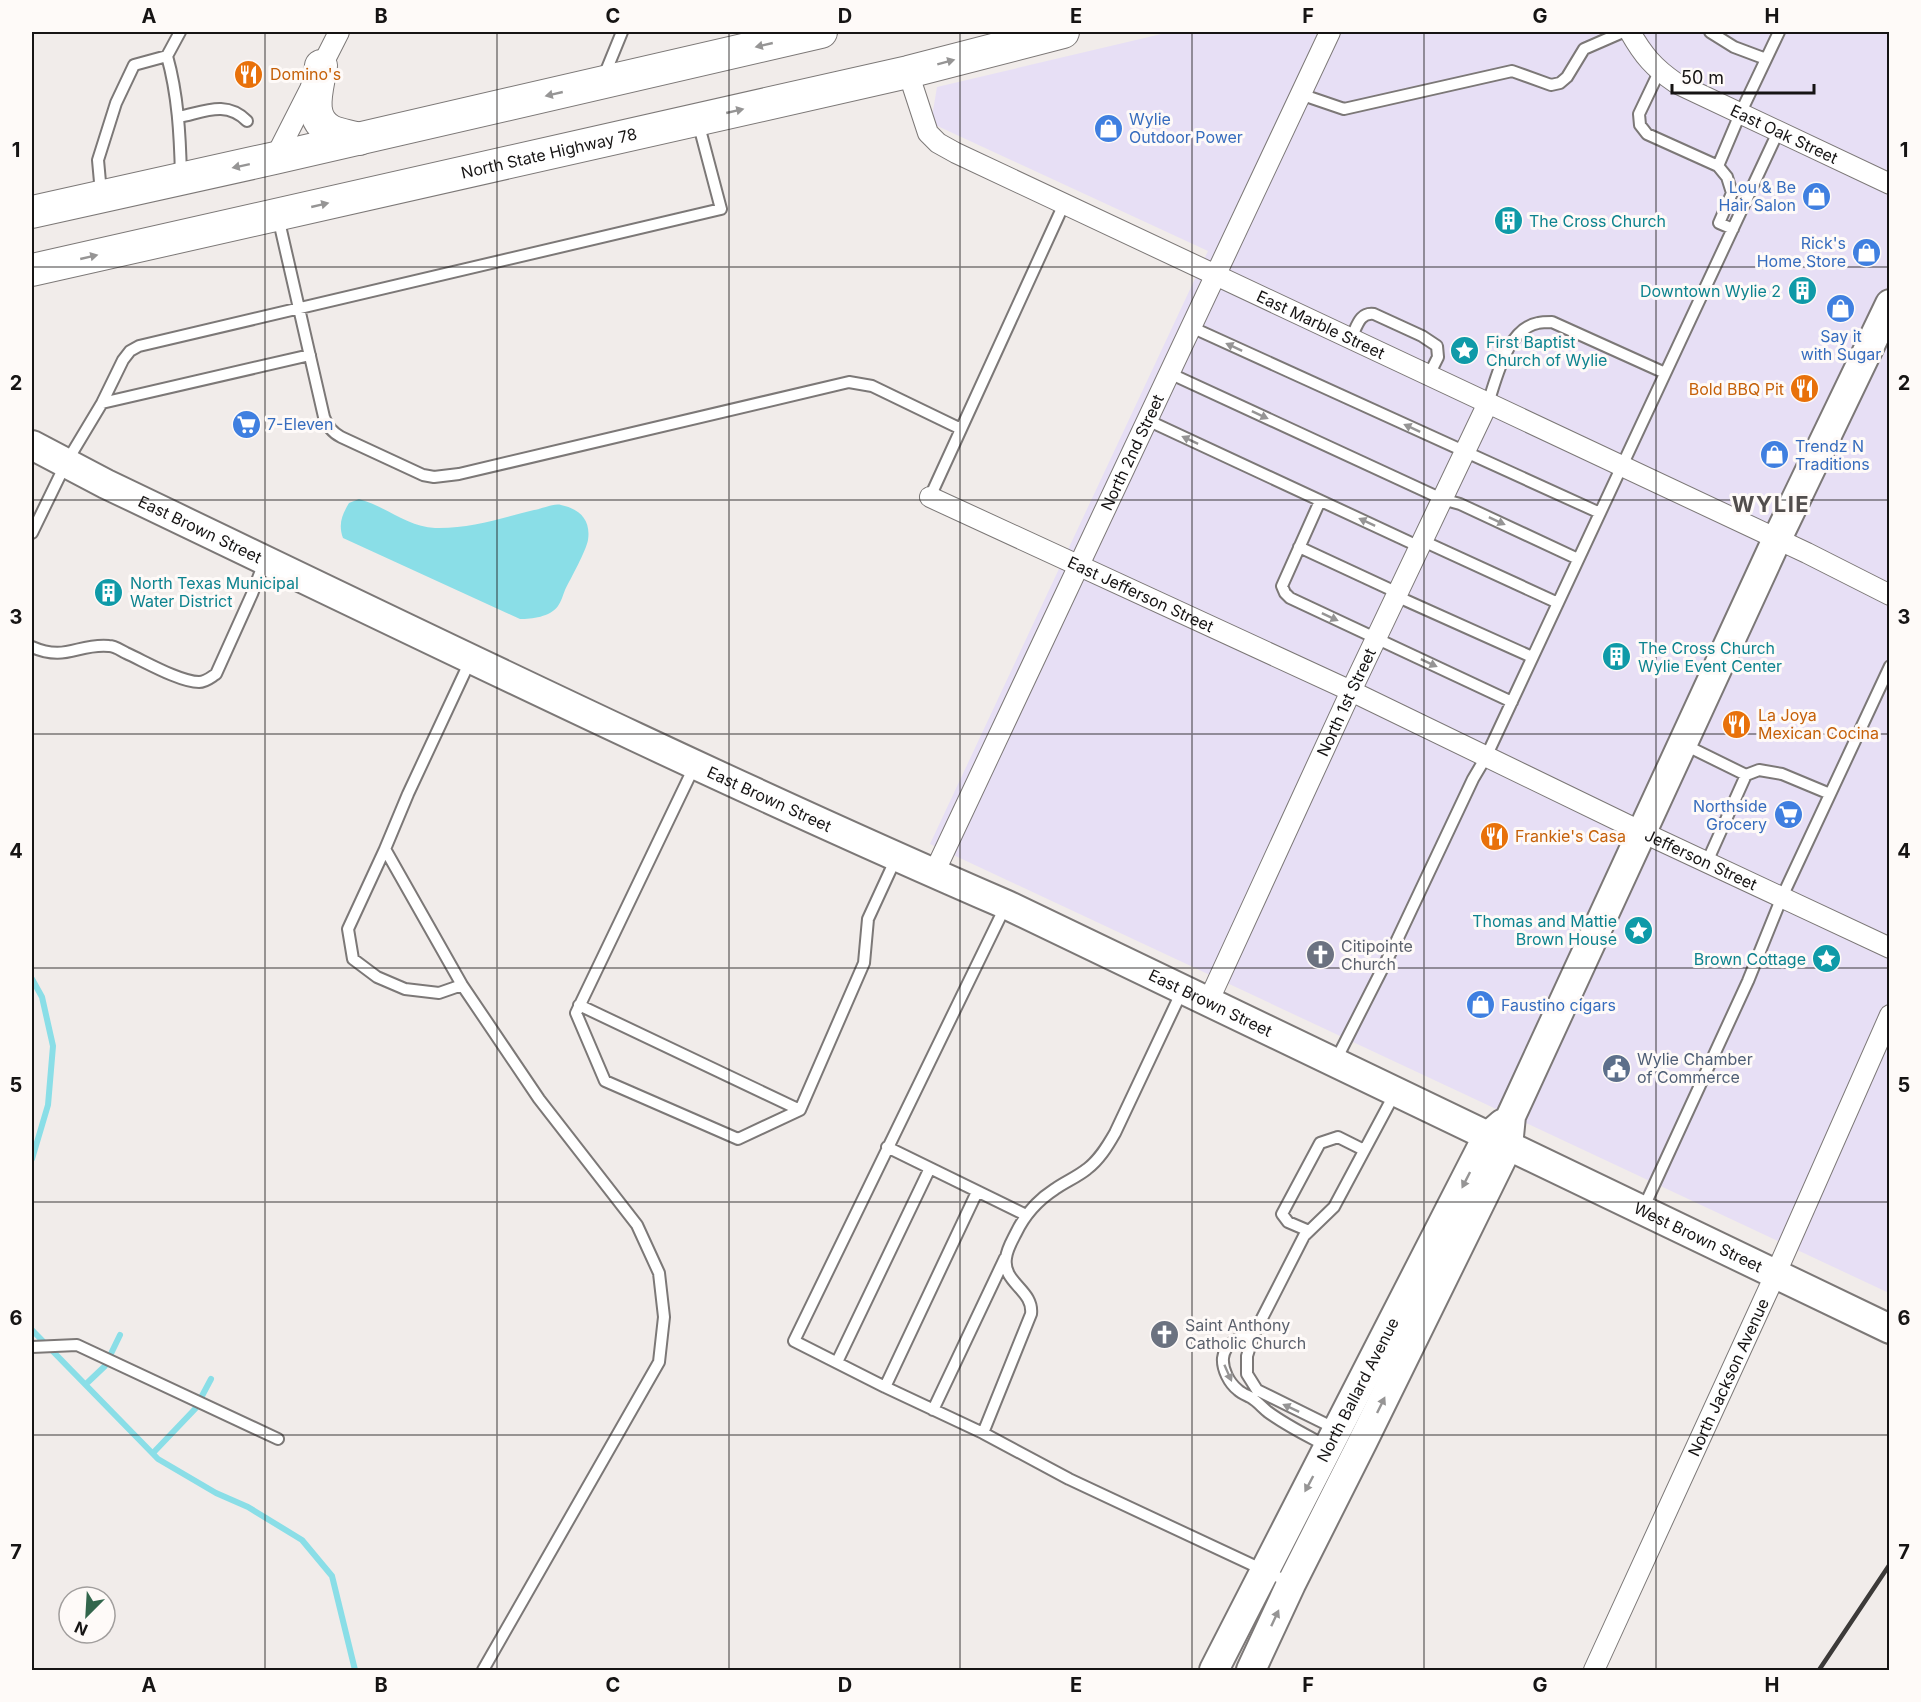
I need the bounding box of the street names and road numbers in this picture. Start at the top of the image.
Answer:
street label: East Oak Street [1727,100,1841,168]
street label: North State Highway 78 [459,124,639,183]
street label: East Marble Street [1254,286,1388,363]
street label: North 2nd Street [1096,391,1168,513]
street label: East Brown Street [135,491,265,567]
street label: East Jefferson Street [1065,552,1217,636]
street label: North 1st Street [1312,645,1380,760]
street label: East Brown Street [704,762,835,836]
street label: Jefferson Street [1642,825,1760,894]
street label: East Brown Street [1146,965,1276,1041]
street label: West Brown Street [1631,1198,1766,1276]
street label: North Jackson Avenue [1683,1295,1773,1459]
street label: North Ballard Avenue [1312,1314,1403,1465]

